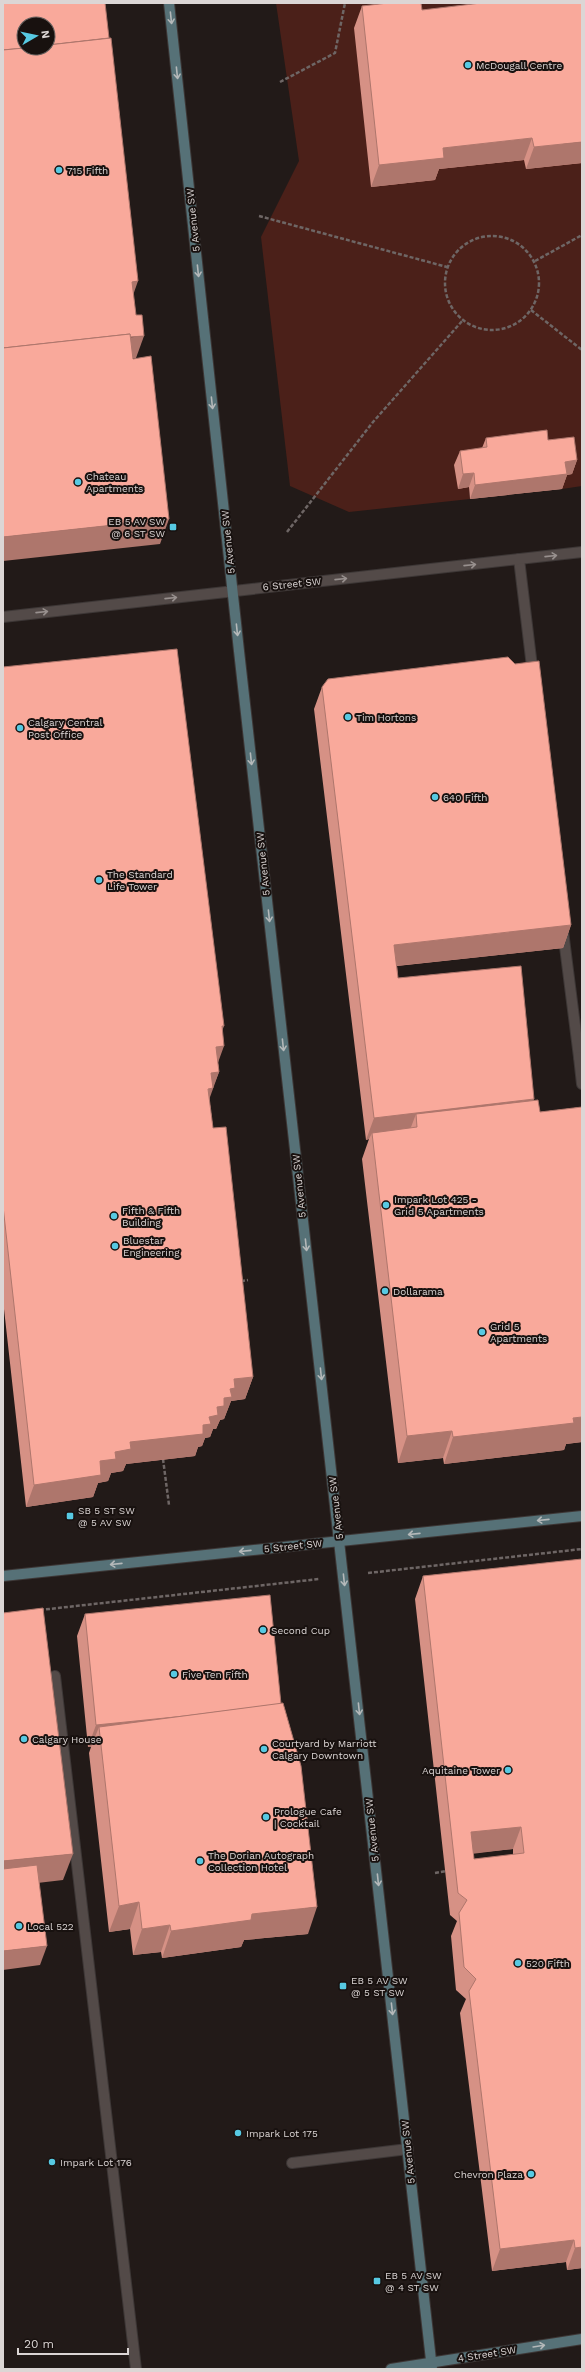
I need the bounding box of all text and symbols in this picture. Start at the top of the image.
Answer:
one-way arrow [167,11,175,24]
north arrow [16,16,56,56]
text: N [38,29,52,40]
marker: McDougall Centre [463,60,473,70]
place label: McDougall Centre [476,60,562,71]
one-way arrow [173,66,180,79]
marker: 715 Fifth [54,165,64,175]
place label: 715 Fifth [67,165,108,176]
street label: 5 Avenue SW [184,187,202,252]
one-way arrow [194,264,202,277]
one-way arrow [209,396,216,409]
place label: Chateau Apartments [86,471,143,494]
marker: Chateau Apartments [73,477,83,487]
street label: 5 Avenue SW [219,509,237,574]
place label: EB 5 AV SW @ 6 ST SW [108,516,165,539]
marker: EB 5 AV SW @ 6 ST SW [168,522,178,532]
one-way arrow [544,552,557,559]
one-way arrow [463,561,476,568]
street label: 6 Street SW [262,575,322,593]
one-way arrow [334,575,347,583]
one-way arrow [164,594,177,602]
one-way arrow [35,609,48,616]
one-way arrow [233,623,241,636]
marker: Tim Hortons [343,712,353,722]
place label: Tim Hortons [356,712,416,723]
place label: Calgary Central Post Office [28,717,103,740]
marker: Calgary Central Post Office [15,723,25,733]
one-way arrow [248,752,255,765]
marker: 640 Fifth [430,792,440,802]
place label: 640 Fifth [443,792,487,803]
street label: 5 Avenue SW [254,831,272,896]
place label: The Standard Life Tower [107,869,173,892]
marker: The Standard Life Tower [94,875,104,885]
one-way arrow [265,909,273,922]
one-way arrow [280,1038,287,1051]
street label: 5 Avenue SW [290,1153,308,1218]
place label: Impark Lot 425 - Grid 5 Apartments [394,1194,484,1217]
marker: Impark Lot 425 - Grid 5 Apartments [381,1200,391,1210]
place label: Fifth & Fifth Building [122,1205,180,1228]
marker: Fifth & Fifth Building [109,1211,119,1221]
place label: Bluestar Engineering [123,1235,180,1258]
one-way arrow [302,1238,310,1251]
marker: Bluestar Engineering [110,1241,120,1251]
marker: Dollarama [380,1286,390,1296]
place label: Dollarama [393,1286,443,1297]
place label: Grid 5 Apartments [490,1321,547,1344]
marker: Grid 5 Apartments [477,1327,487,1337]
one-way arrow [317,1367,325,1380]
street label: 5 Avenue SW [327,1475,345,1540]
place label: SB 5 ST SW @ 5 AV SW [78,1505,135,1528]
marker: SB 5 ST SW @ 5 AV SW [65,1511,75,1521]
one-way arrow [537,1516,550,1524]
one-way arrow [408,1530,421,1537]
street label: 5 Street SW [263,1537,323,1555]
one-way arrow [239,1547,252,1555]
one-way arrow [110,1560,123,1568]
one-way arrow [341,1573,348,1586]
marker: Second Cup [258,1625,268,1635]
place label: Second Cup [271,1625,330,1636]
marker: Five Ten Fifth [169,1669,179,1679]
place label: Five Ten Fifth [182,1669,248,1680]
one-way arrow [355,1702,363,1715]
marker: Calgary House [19,1734,29,1744]
place label: Calgary House [32,1734,102,1745]
place label: Courtyard by Marriott Calgary Downtown [272,1738,377,1761]
marker: Courtyard by Marriott Calgary Downtown [259,1744,269,1754]
place label: Aquitaine Tower [422,1765,500,1776]
marker: Aquitaine Tower [503,1765,513,1775]
street label: 5 Avenue SW [363,1797,381,1862]
place label: Prologue Cafe | Cocktail [274,1806,342,1829]
marker: Prologue Cafe | Cocktail [261,1812,271,1822]
place label: The Dorian Autograph Collection Hotel [208,1850,314,1873]
marker: The Dorian Autograph Collection Hotel [195,1856,205,1866]
one-way arrow [374,1873,382,1886]
marker: Local 522 [14,1921,24,1931]
place label: Local 522 [27,1921,74,1932]
marker: 520 Fifth [513,1958,523,1968]
place label: 520 Fifth [526,1958,570,1969]
place label: EB 5 AV SW @ 5 ST SW [351,1975,408,1998]
marker: EB 5 AV SW @ 5 ST SW [338,1981,348,1991]
one-way arrow [389,2002,396,2015]
street label: 5 Avenue SW [399,2119,417,2184]
marker: Impark Lot 175 [233,2128,243,2138]
place label: Impark Lot 175 [246,2128,318,2139]
marker: Impark Lot 176 [47,2157,57,2167]
place label: Impark Lot 176 [60,2157,132,2168]
place label: Chevron Plaza [454,2169,523,2180]
marker: Chevron Plaza [526,2169,536,2179]
place label: EB 5 AV SW @ 4 ST SW [385,2270,442,2293]
marker: EB 5 AV SW @ 4 ST SW [372,2276,382,2286]
scale bar [18,2330,128,2356]
text: 20 m [24,2337,54,2351]
one-way arrow [532,2342,545,2350]
street label: 4 Street SW [457,2344,517,2364]

